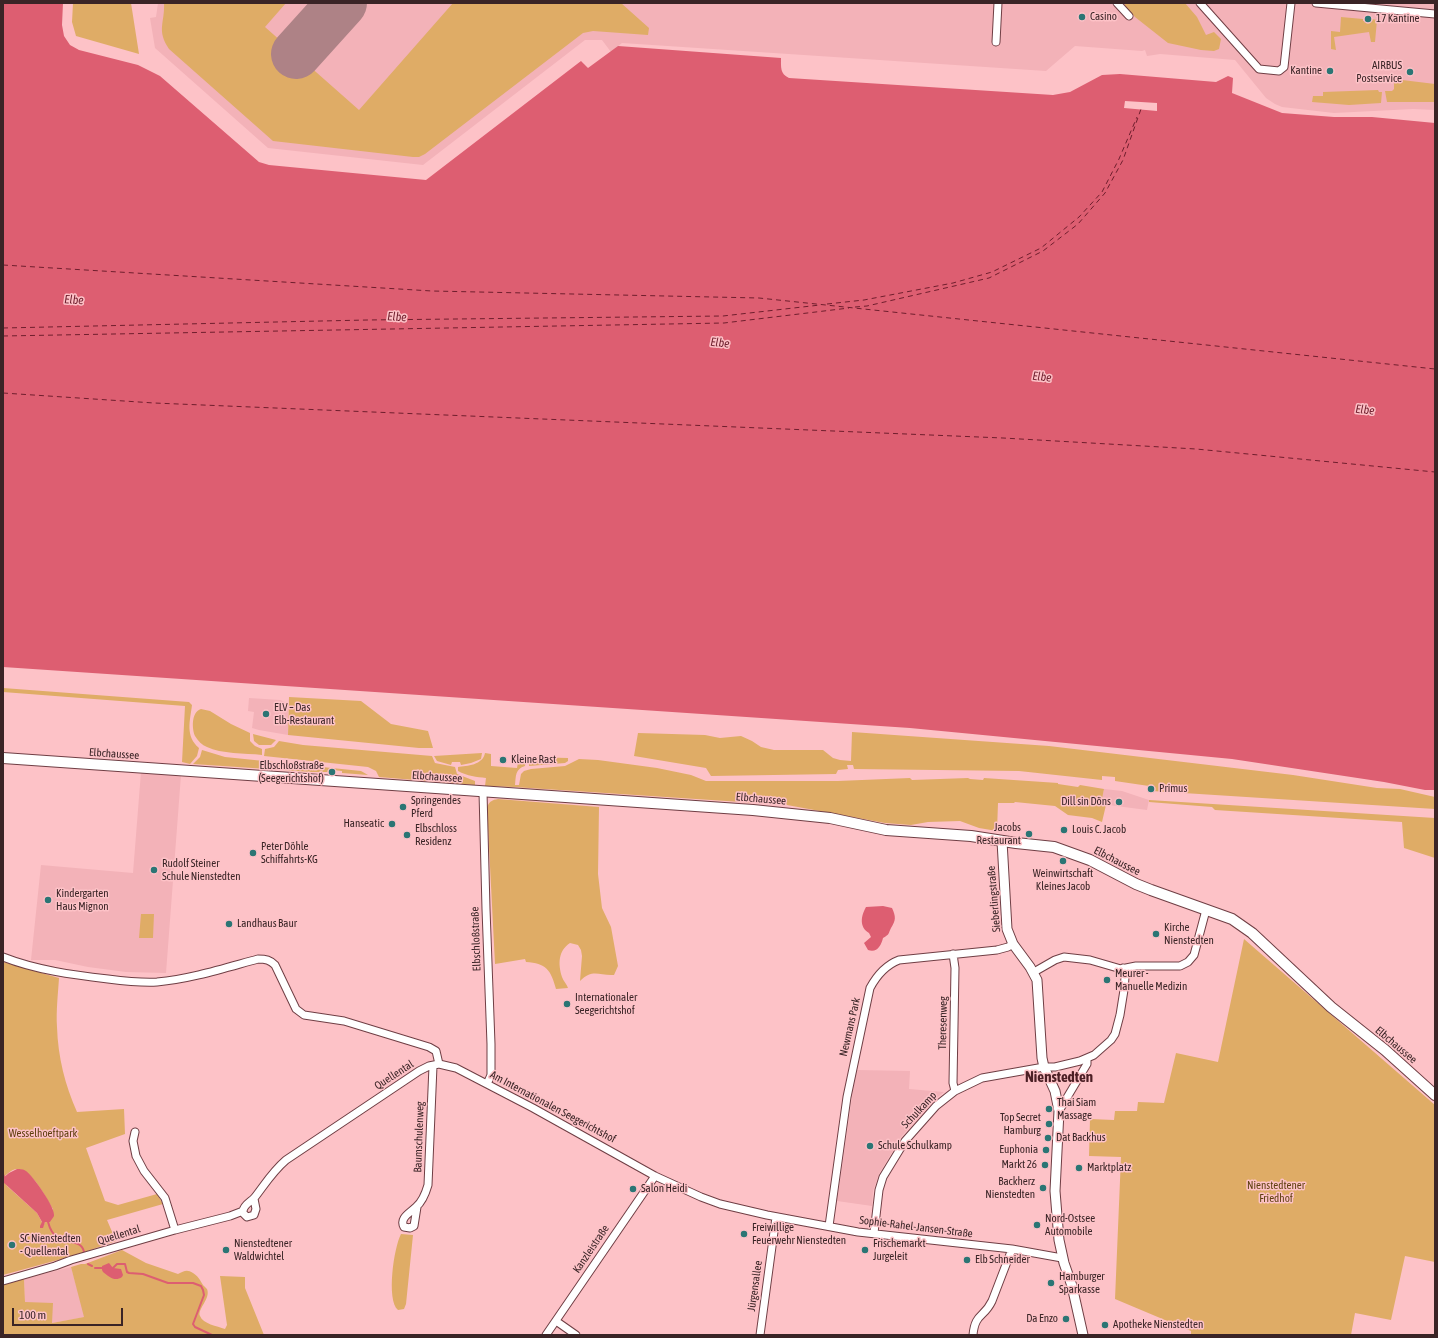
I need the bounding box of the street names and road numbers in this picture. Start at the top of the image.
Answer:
street label: Elbchaussee [88,746,140,762]
street label: Elbchaussee [411,769,463,785]
street label: Elbchaussee [735,790,787,808]
street label: Elbchaussee [1092,844,1142,878]
street label: Sieberlingstraße [985,865,1003,933]
street label: Elbschloßstraße [468,906,484,972]
street label: Newmans Park [837,996,863,1058]
street label: Theresenweg [936,996,950,1050]
street label: Elbchaussee [1372,1024,1420,1066]
street label: Quellental [372,1057,416,1093]
street label: Am Internationalen Seegerichtshof [488,1068,618,1146]
street label: Schulkamp [899,1089,939,1131]
street label: Baumschulenweg [411,1101,427,1173]
street label: Sophie-Rahel-Jansen-Straße [858,1213,974,1241]
street label: Quellental [96,1222,142,1248]
street label: Kanzleistraße [570,1222,612,1276]
street label: Jürgensallee [745,1260,765,1312]

